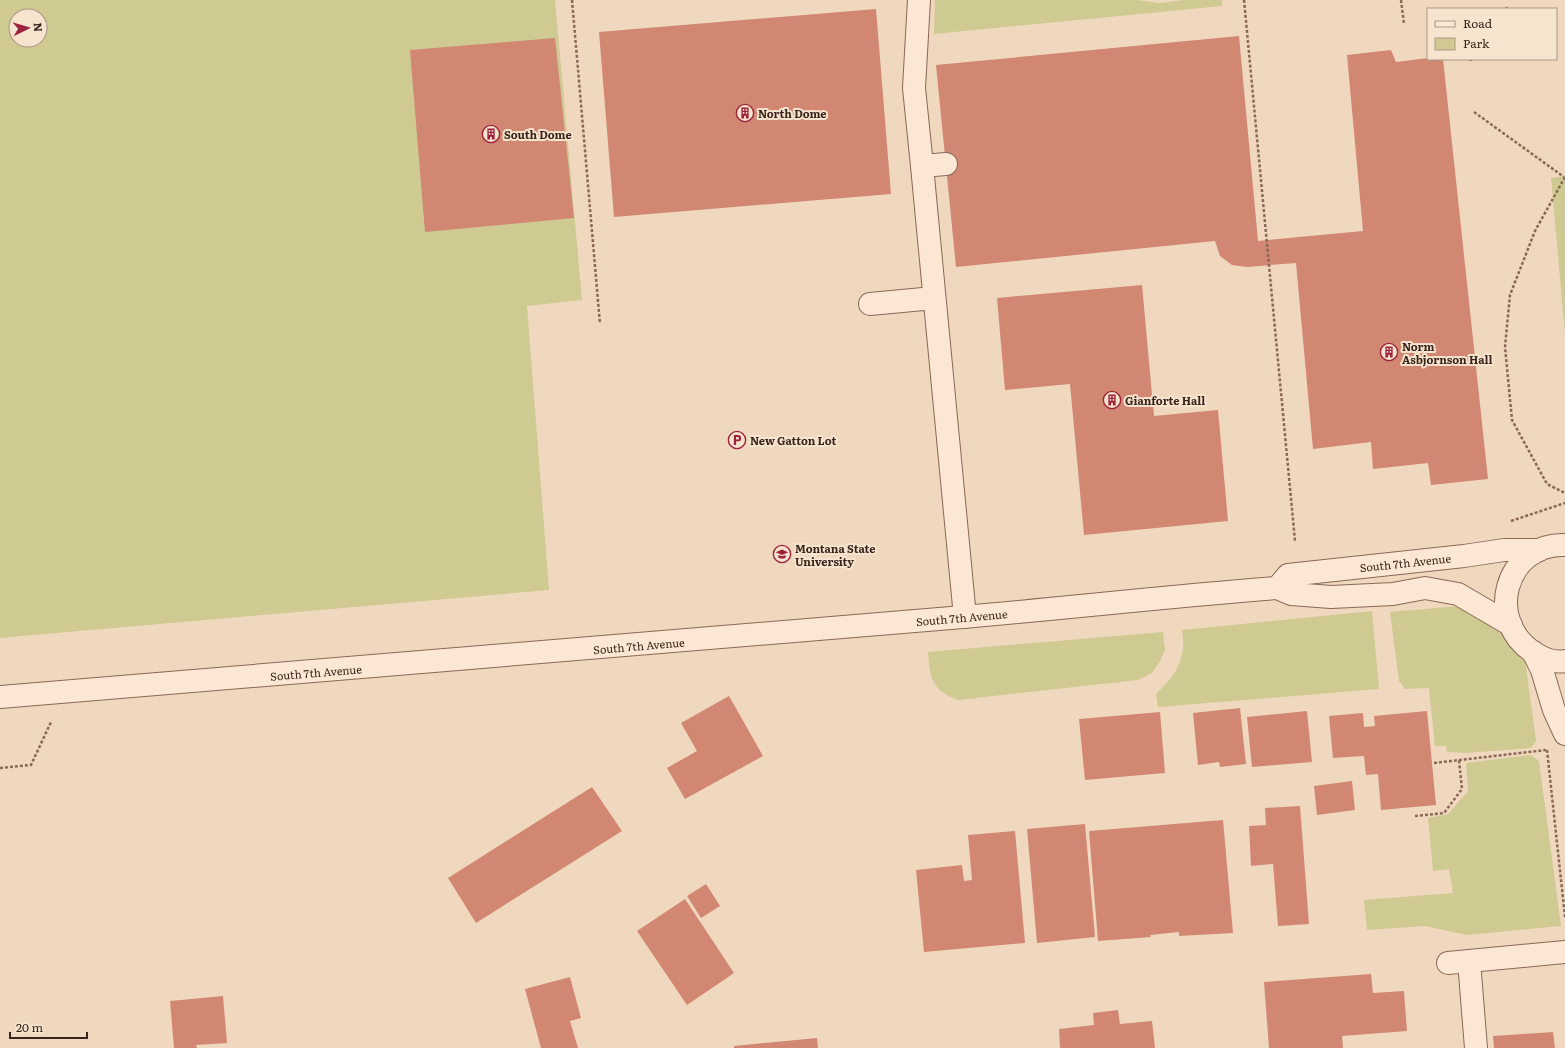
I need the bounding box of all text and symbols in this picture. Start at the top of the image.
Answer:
north arrow [8,8,48,48]
legend [1427,8,1557,60]
text: Road [1463,14,1493,32]
text: N [31,22,47,32]
text: Park [1463,34,1490,52]
building icon: North Dome [735,103,755,123]
place label: North Dome [758,105,827,121]
building icon: South Dome [481,124,501,144]
place label: South Dome [504,126,572,142]
place label: Norm Asbjornson Hall [1402,338,1492,367]
building icon: Norm Asbjornson Hall [1379,342,1399,362]
building icon: Gianforte Hall [1102,390,1122,410]
place label: Gianforte Hall [1125,392,1205,408]
parking icon: New Gatton Lot [727,430,747,450]
place label: New Gatton Lot [750,432,836,448]
place label: Montana State University [795,540,875,569]
school or university icon: Montana State University [772,544,792,564]
street label: South 7th Avenue [1359,549,1452,575]
street label: South 7th Avenue [915,605,1008,629]
street label: South 7th Avenue [592,633,686,657]
street label: South 7th Avenue [270,660,363,684]
scale bar [10,1014,87,1040]
text: 20 m [16,1018,43,1036]

